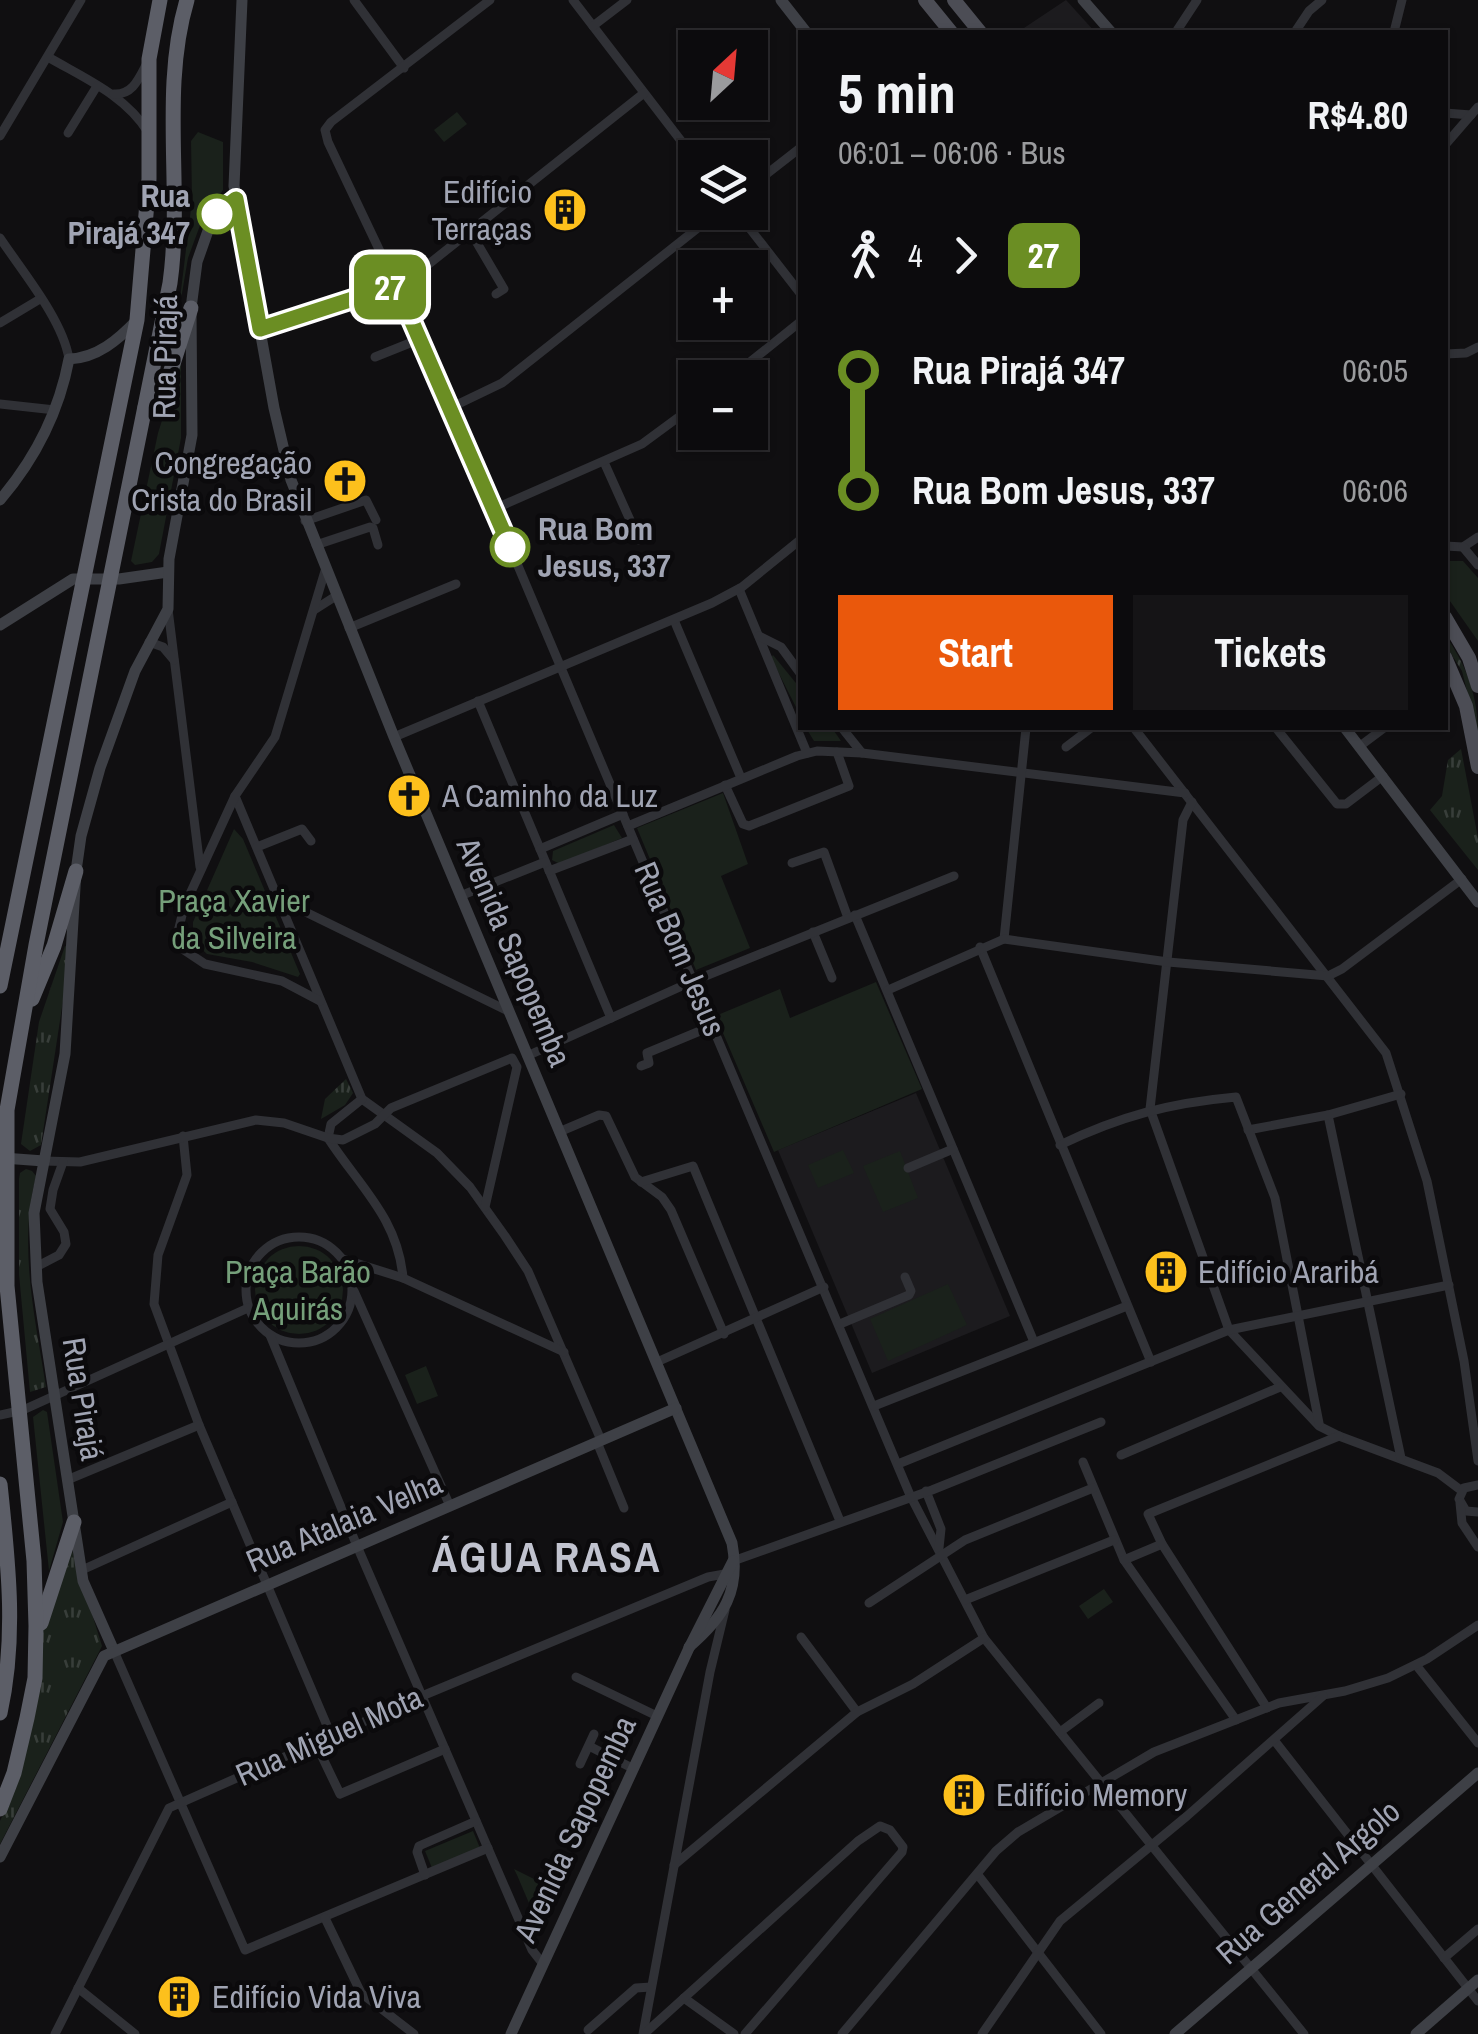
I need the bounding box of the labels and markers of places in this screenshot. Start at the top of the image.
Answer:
place label: Edifício Terraças [431,170,532,250]
place label: Rua Pirajá 347 [67,174,190,254]
building icon: Edifício Terraças [542,187,588,233]
marker: Rua Pirajá 347 [198,195,236,233]
place label: Congregação Crista do Brasil [131,441,312,521]
church icon: Congregação Crista do Brasil [322,458,368,504]
place label: Rua Bom Jesus, 337 [538,507,671,587]
marker: Rua Bom Jesus, 337 [491,528,529,566]
church icon: A Caminho da Luz [386,773,432,819]
place label: A Caminho da Luz [441,774,658,817]
building icon: Edifício Araribá [1143,1249,1189,1295]
place label: Edifício Araribá [1198,1250,1379,1293]
building icon: Edifício Memory [941,1772,987,1818]
place label: Edifício Memory [996,1773,1187,1816]
building icon: Edifício Vida Viva [156,1974,202,2020]
place label: Edifício Vida Viva [212,1975,422,2018]

